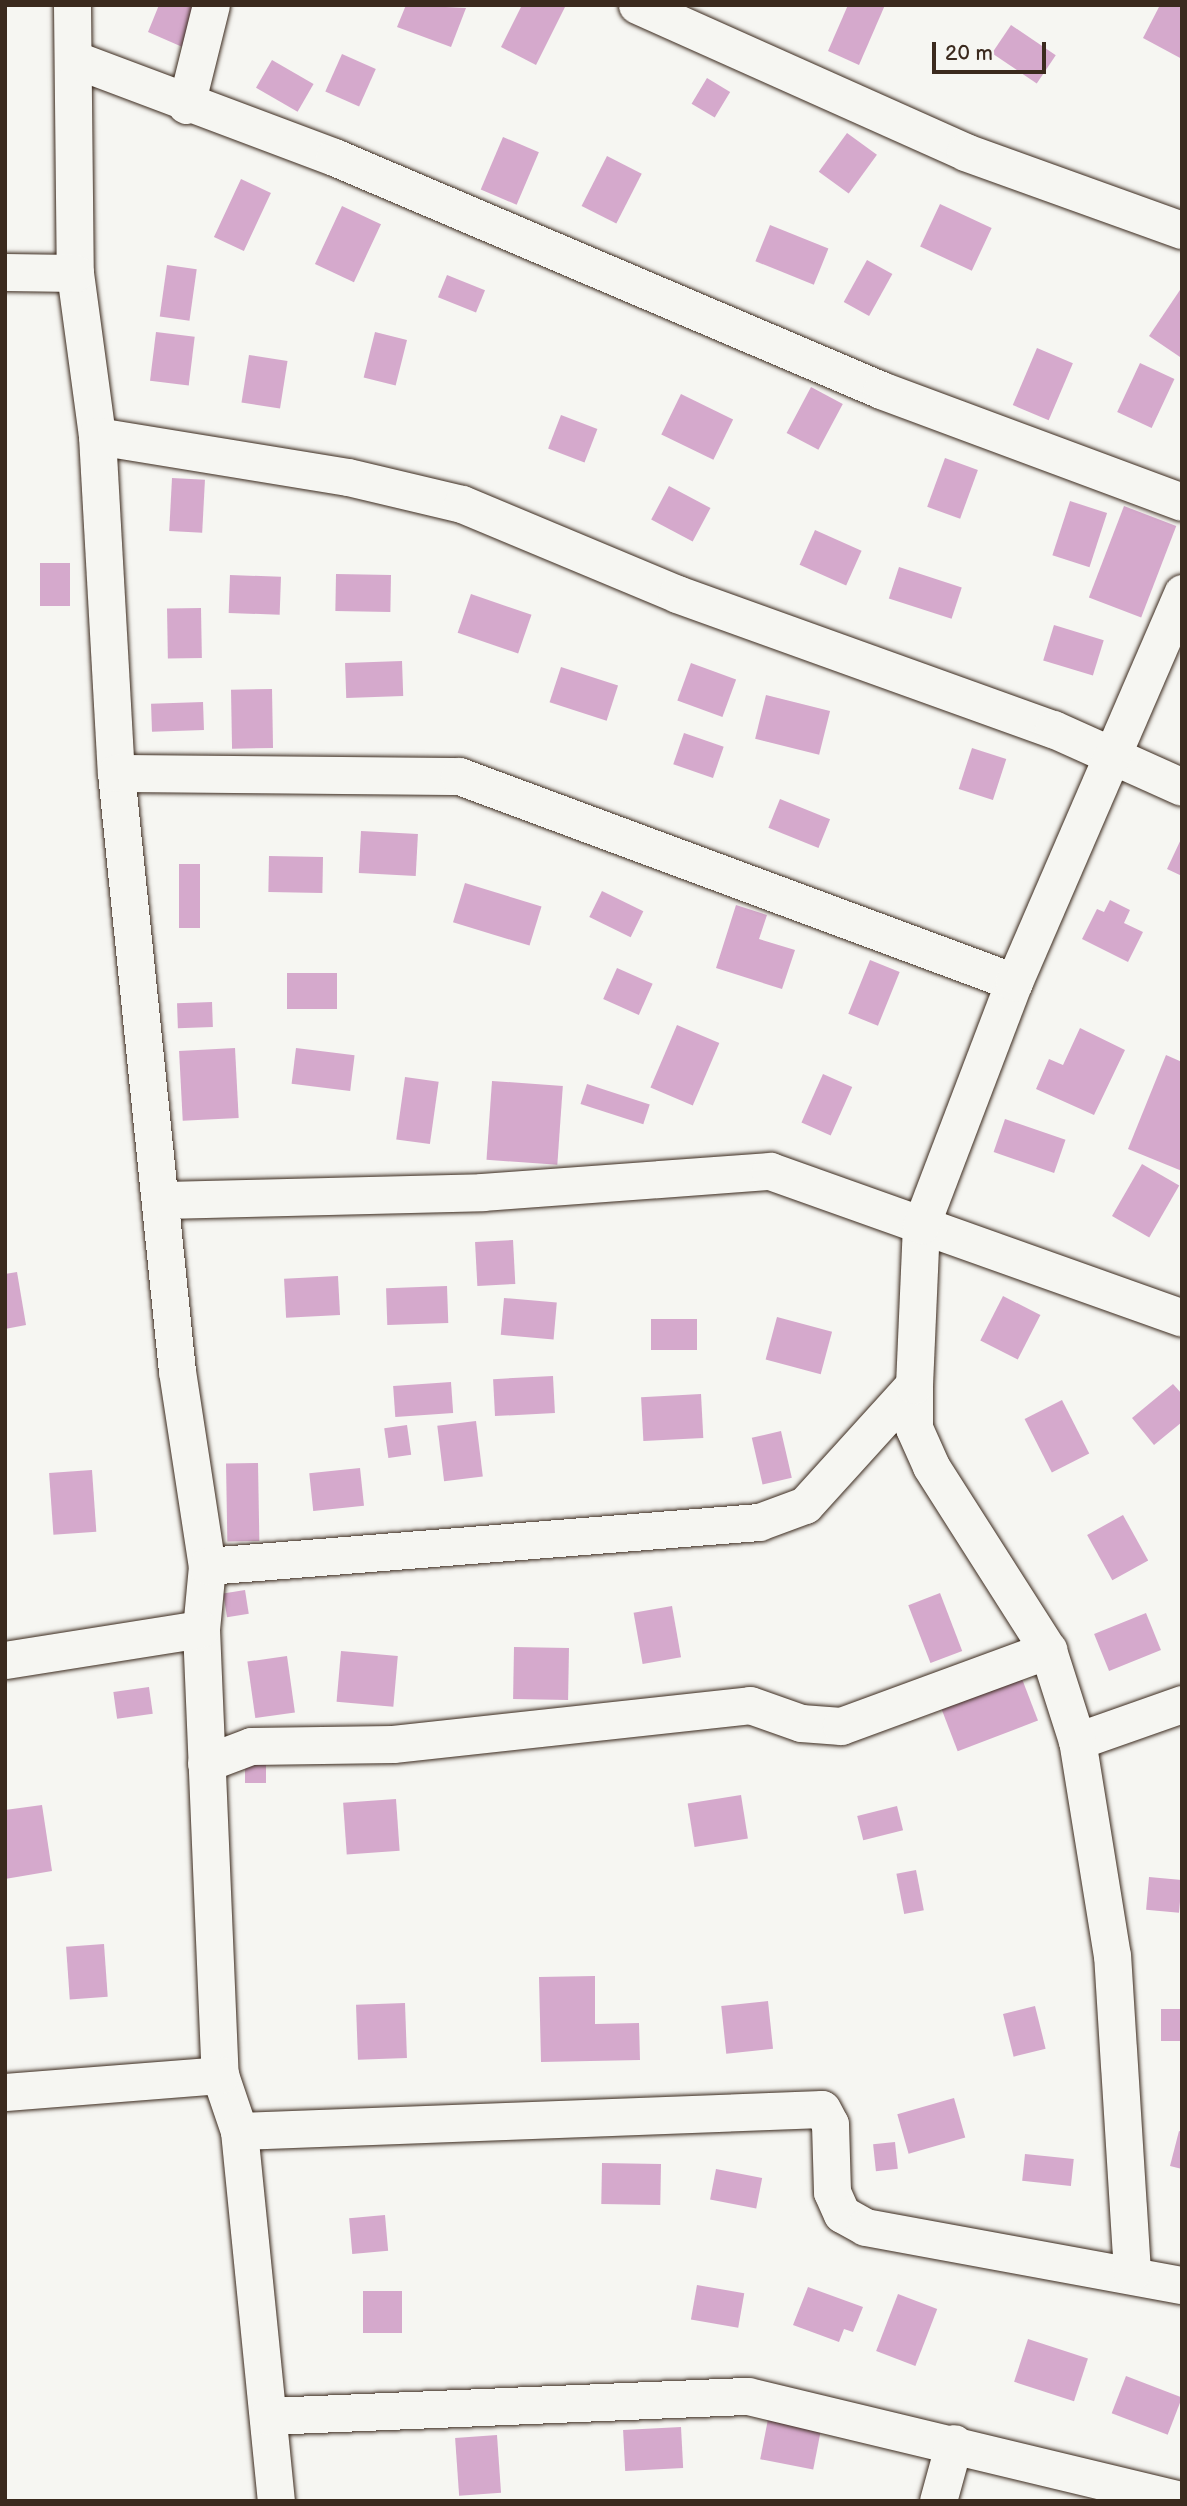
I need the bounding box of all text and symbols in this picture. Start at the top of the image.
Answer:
scale bar [935,28,1049,72]
text: 20 m [945,41,993,66]

